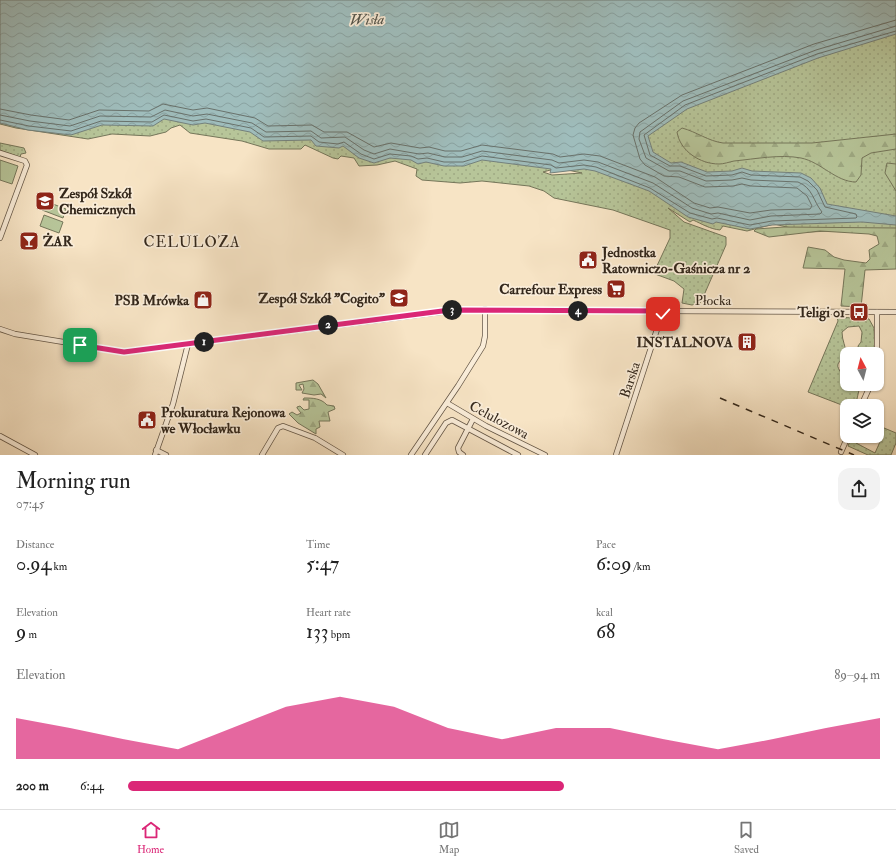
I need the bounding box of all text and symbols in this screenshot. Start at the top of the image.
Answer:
water label: Wisła [349,10,385,30]
place label: Zespół Szkół Chemicznych [59,185,136,219]
school or university icon: Zespół Szkół Chemicznych [34,190,56,212]
bar icon: ŻAR [18,230,40,252]
place label: ŻAR [43,232,73,250]
district label: CELULOZA [144,233,240,252]
place label: Jednostka Ratowniczo-Gaśnicza nr 2 [601,244,750,277]
public building icon: Jednostka Ratowniczo-Gaśnicza nr 2 [577,249,599,271]
supermarket icon: Carrefour Express [605,278,627,300]
place label: Carrefour Express [499,281,602,299]
school or university icon: Zespół Szkół "Cogito" [388,287,410,309]
shop icon: PSB Mrówka [192,289,214,311]
place label: Zespół Szkół "Cogito" [258,290,386,308]
place label: PSB Mrówka [115,292,190,309]
street label: Płocka [695,292,731,309]
pin [646,297,680,331]
pin: 3 [442,300,462,320]
pin: 4 [568,301,588,321]
bus stop icon: Teligi 01 [848,301,870,323]
text: 3 [450,303,454,316]
icon: check [652,303,674,325]
text: 4 [575,304,581,317]
place label: Teligi 01 [797,304,845,322]
pin: 2 [318,315,338,335]
text: 2 [325,318,331,331]
pin [63,328,97,362]
building icon: INSTALNOVA [736,331,758,353]
pin: 1 [194,332,214,352]
icon: arrive [69,334,91,356]
place label: INSTALNOVA [637,334,733,351]
text: 1 [202,335,206,348]
north arrow [840,347,884,391]
map controls [840,347,884,443]
street label: Barska [616,359,644,400]
street label: Celulozowa [466,397,532,443]
button: layers [840,399,884,443]
place label: Prokuratura Rejonowa we Włocławku [160,404,287,437]
public building icon: Prokuratura Rejonowa we Włocławku [136,409,158,431]
text: Morning run [16,467,131,495]
button: share [838,468,880,510]
text: 07:45 [16,496,45,512]
text: Distance [16,538,54,551]
text: Time [306,538,330,551]
text: Pace [596,538,616,551]
text: 0.94 [16,551,51,576]
text: 5:47 [306,551,339,576]
text: 6:09 [596,551,632,576]
text: km [51,560,67,573]
text: /km [632,560,650,573]
text: Elevation [16,606,58,619]
text: Heart rate [306,606,351,619]
text: kcal [596,606,613,619]
text: 9 [16,619,26,644]
text: 133 [306,619,329,644]
text: 68 [596,619,615,644]
text: m [26,628,37,641]
text: bpm [329,628,350,641]
text: Elevation [16,667,66,683]
text: 89–94 m [834,667,880,683]
text: 200 m [16,778,49,794]
text: 6:44 [80,778,104,794]
tab: Home [137,819,164,856]
tab: Map [438,819,460,856]
tab: Saved [734,819,759,856]

